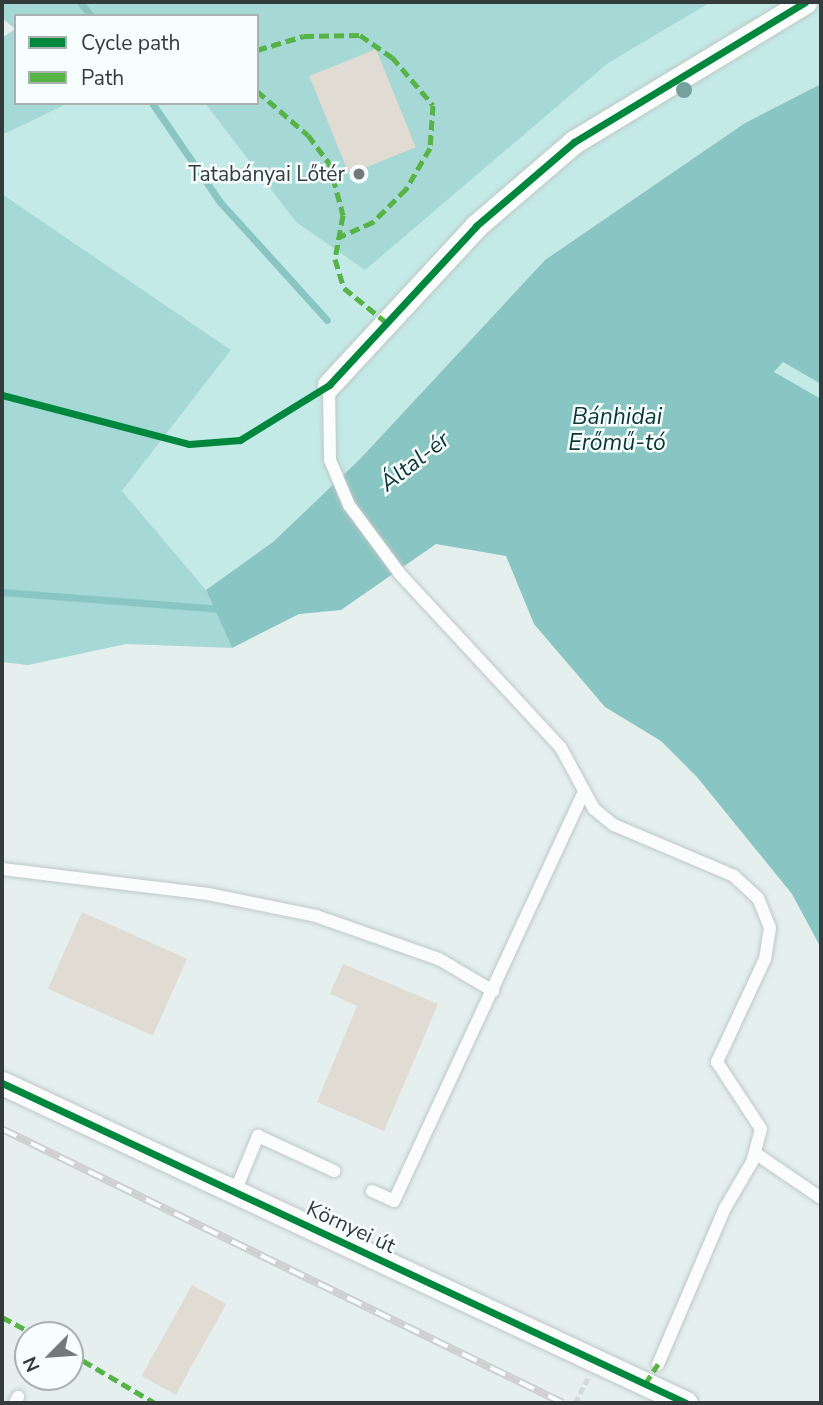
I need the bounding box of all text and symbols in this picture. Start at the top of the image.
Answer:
legend [14,14,259,105]
text: Cycle path [81,29,180,57]
text: Path [81,64,124,92]
place label: Tatabányai Lőtér [188,161,345,187]
marker: Tatabányai Lőtér [351,166,367,182]
water label: Bánhidai Erőmű-tó [568,403,666,457]
water label: Által-ér [375,426,455,498]
street label: Környei út [303,1195,399,1259]
north arrow [14,1321,84,1391]
text: N [17,1352,47,1376]

